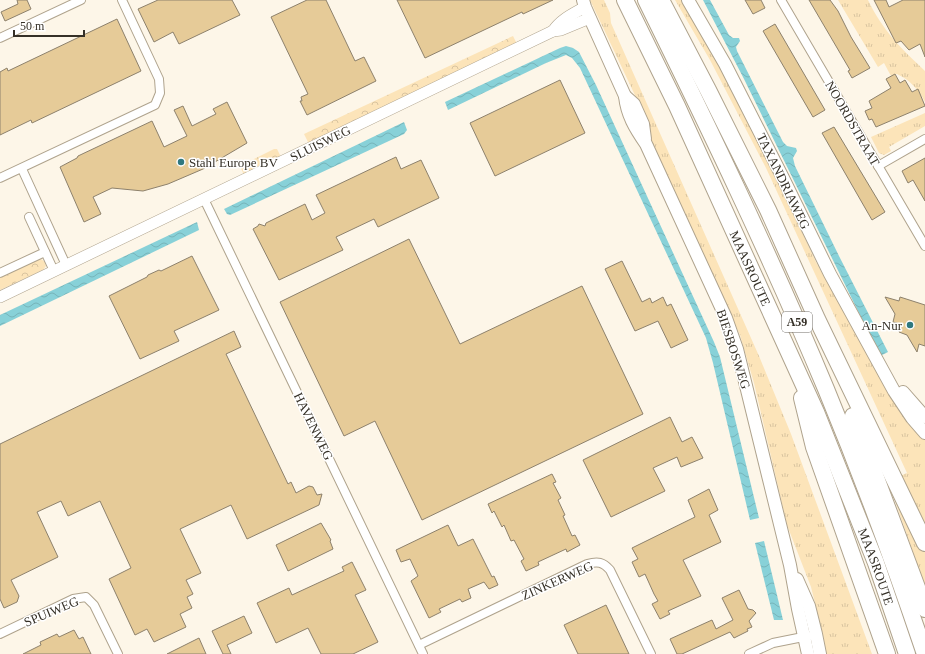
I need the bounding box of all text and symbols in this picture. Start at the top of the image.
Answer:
scale bar [14,12,84,38]
text: 50 m [20,19,45,33]
street label: NOORDSTRAAT [822,78,883,168]
street label: SLUISWEG [287,122,353,165]
street label: TAXANDRIAWEG [754,131,813,232]
place label: Stahl Europe BV [189,155,278,170]
marker: Stahl Europe BV [176,157,186,167]
street label: MAASROUTE [727,228,774,308]
street label: BIESBOSWEG [714,307,753,391]
road number: A59 [782,312,812,332]
place label: An-Nur [862,318,903,333]
marker: An-Nur [905,320,915,330]
street label: HAVENWEG [291,390,336,463]
street label: MAASROUTE [855,526,897,607]
street label: ZINKERWEG [519,558,595,603]
street label: SPUIWEG [22,593,81,630]

